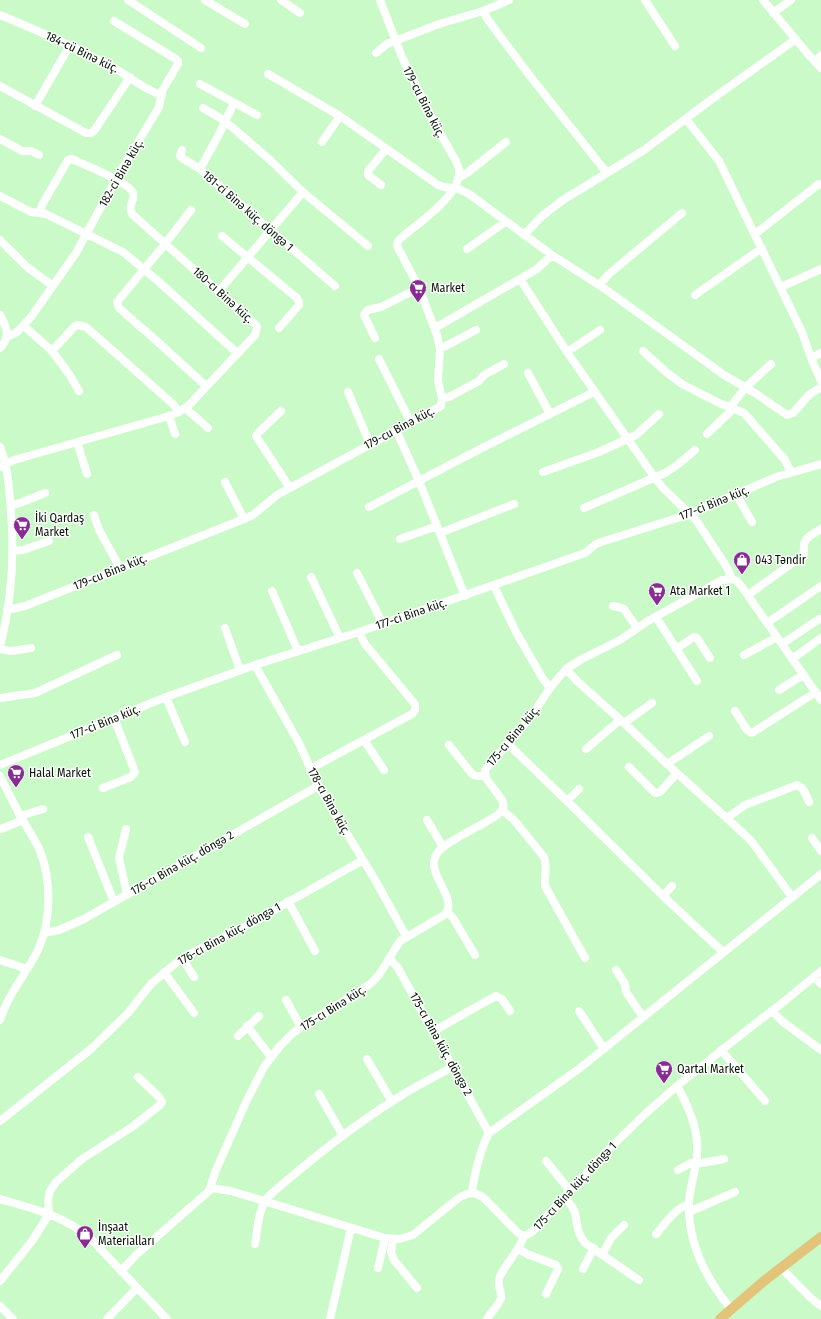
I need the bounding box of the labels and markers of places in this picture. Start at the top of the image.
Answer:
supermarket icon: Market [408,278,428,303]
place label: Market [431,281,465,295]
place label: İki Qardaş Market [35,510,84,539]
supermarket icon: İki Qardaş Market [12,515,32,540]
shop icon: 043 Təndir [732,550,752,575]
place label: 043 Təndir [755,553,807,567]
supermarket icon: Ata Market 1 [647,581,667,606]
place label: Ata Market 1 [670,584,730,598]
supermarket icon: Halal Market [6,763,26,788]
place label: Halal Market [29,766,91,780]
supermarket icon: Qartal Market [654,1059,674,1084]
place label: Qartal Market [677,1062,744,1076]
place label: İnşaat Materialları [98,1219,154,1248]
shop icon: İnşaat Materialları [75,1224,95,1249]

